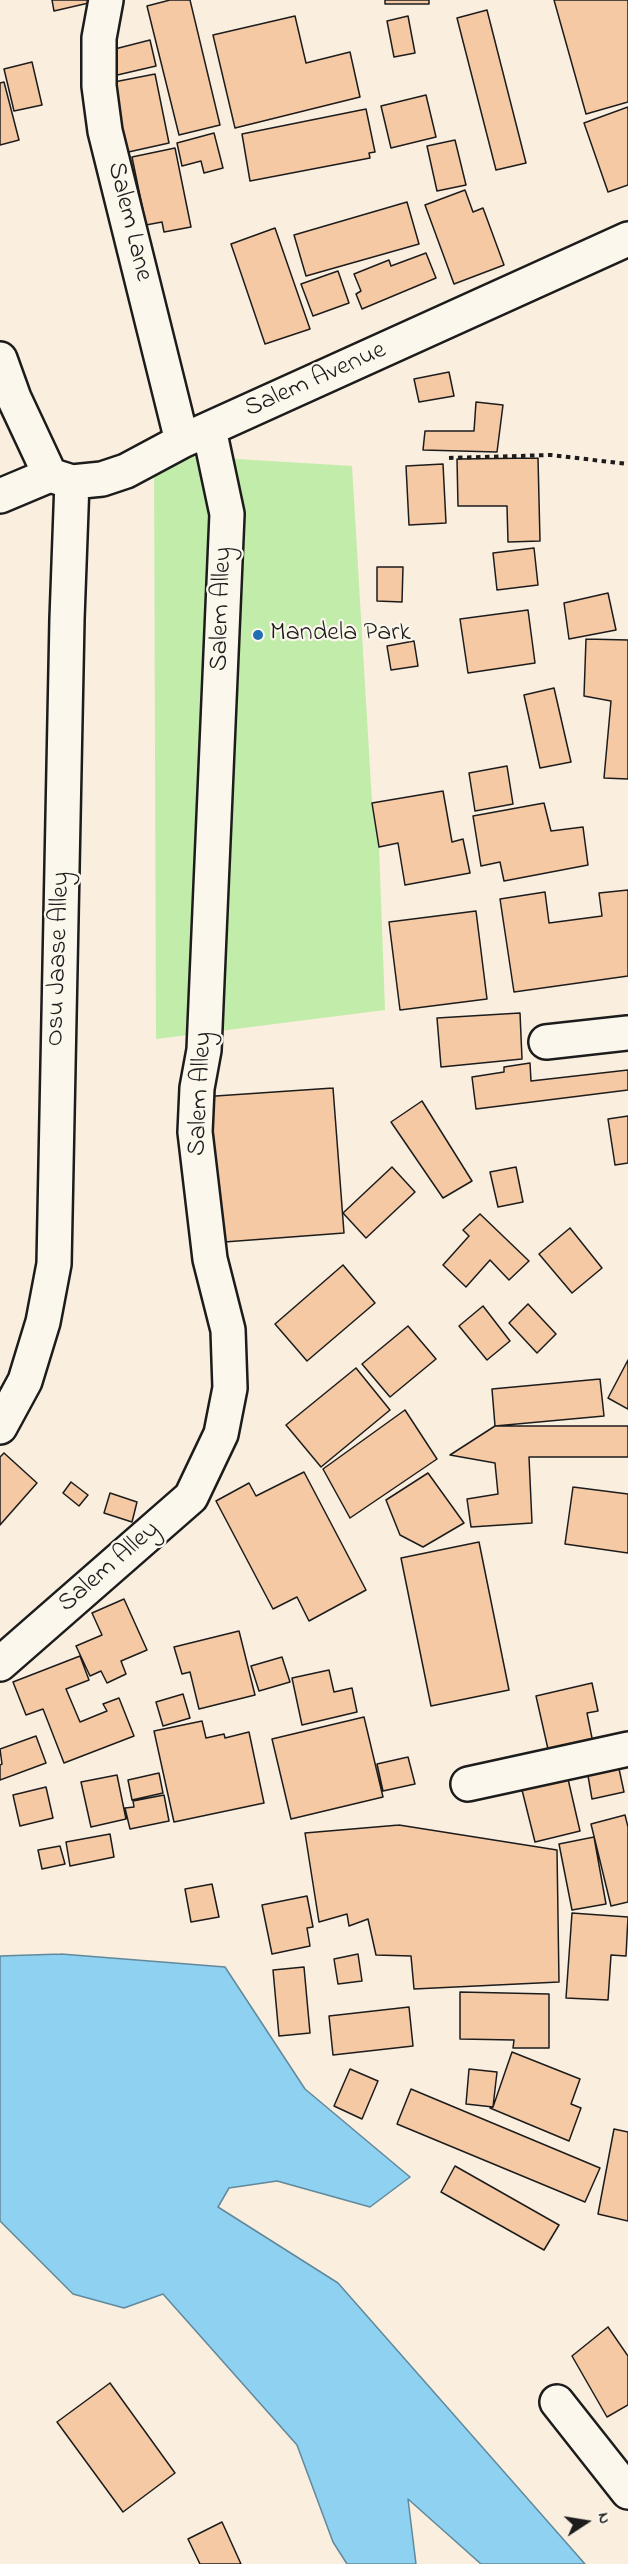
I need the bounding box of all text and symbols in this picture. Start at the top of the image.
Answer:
street label: Salem Lane [98,159,158,285]
street label: Salem Avenue [241,336,391,426]
street label: Salem Alley [205,546,241,672]
place label: Mandela Park [270,619,411,651]
marker: Mandela Park [251,628,265,642]
street label: Osu Jaase Alley [41,871,79,1047]
street label: Salem Alley [183,1031,221,1157]
street label: Salem Alley [53,1515,167,1621]
north arrow [556,2492,616,2552]
text: N [591,2510,616,2526]

